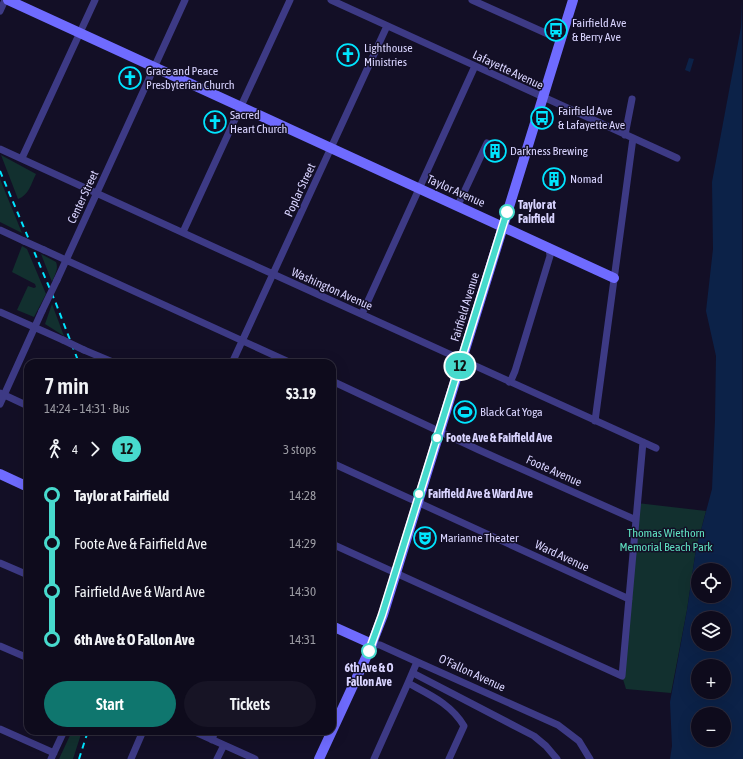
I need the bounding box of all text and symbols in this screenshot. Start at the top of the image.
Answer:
place label: Fairfield Ave & Berry Ave [572,16,626,44]
bus stop icon: Fairfield Ave & Berry Ave [543,17,569,43]
place label: Lighthouse Ministries [364,41,413,69]
church icon: Lighthouse Ministries [335,42,361,68]
street label: Lafayette Avenue [470,47,546,93]
place label: Grace and Peace Presbyterian Church [146,64,235,92]
church icon: Grace and Peace Presbyterian Church [117,65,143,91]
place label: Fairfield Ave & Lafayette Ave [558,104,625,132]
bus stop icon: Fairfield Ave & Lafayette Ave [529,105,555,131]
place label: Sacred Heart Church [230,108,287,136]
church icon: Sacred Heart Church [202,109,228,135]
building icon: Darkness Brewing [482,138,508,164]
place label: Darkness Brewing [510,144,589,158]
street label: Poplar Street [282,161,319,219]
building icon: Nomad [541,166,567,192]
street label: Center Street [65,168,102,226]
street label: Taylor Avenue [425,172,487,210]
place label: Nomad [570,172,603,186]
place label: Taylor at Fairfield [518,198,556,226]
marker: Taylor at Fairfield [499,204,515,220]
street label: Washington Avenue [289,265,375,313]
street label: Fairfield Avenue [448,271,482,343]
line badge: 12 [442,353,478,379]
text: 12 [453,358,467,374]
text: 7 min [44,373,89,399]
text: $3.19 [286,385,316,402]
sports icon: Black Cat Yoga [452,399,478,425]
text: 14:24 – 14:31 · Bus [44,401,130,416]
place label: Black Cat Yoga [480,405,543,419]
place label: Foote Ave & Fairfield Ave [446,431,553,445]
marker: Foote Ave & Fairfield Ave [431,432,443,444]
icon: walk [44,438,66,460]
icon: forward [84,438,106,460]
text: 12 [120,441,133,457]
text: 4 [72,442,78,457]
text: 3 stops [283,442,316,457]
street label: Foote Avenue [524,452,584,490]
text: Taylor at Fairfield [74,487,169,504]
place label: Fairfield Ave & Ward Ave [428,487,533,501]
text: 14:28 [289,488,316,503]
marker: Fairfield Ave & Ward Ave [413,488,425,500]
theatre icon: Marianne Theater [412,525,438,551]
park label: Thomas Wiethorn Memorial Beach Park [619,526,713,554]
place label: Marianne Theater [440,531,519,545]
text: Foote Ave & Fairfield Ave [74,535,207,552]
text: 14:29 [289,536,316,551]
street label: Ward Avenue [533,537,591,575]
map controls [691,563,731,747]
button: locate [691,563,731,603]
text: Fairfield Ave & Ward Ave [74,583,205,600]
text: 14:30 [289,584,316,599]
button: layers [691,611,731,651]
text: 6th Ave & O Fallon Ave [74,631,195,648]
text: 14:31 [289,632,316,647]
marker: 6th Ave & O Fallon Ave [361,643,377,659]
street label: O’Fallon Avenue [437,651,507,695]
button: + [691,659,731,699]
place label: 6th Ave & O Fallon Ave [344,661,394,689]
button: Start [44,681,176,727]
button: Tickets [184,681,316,727]
button: − [691,707,731,747]

